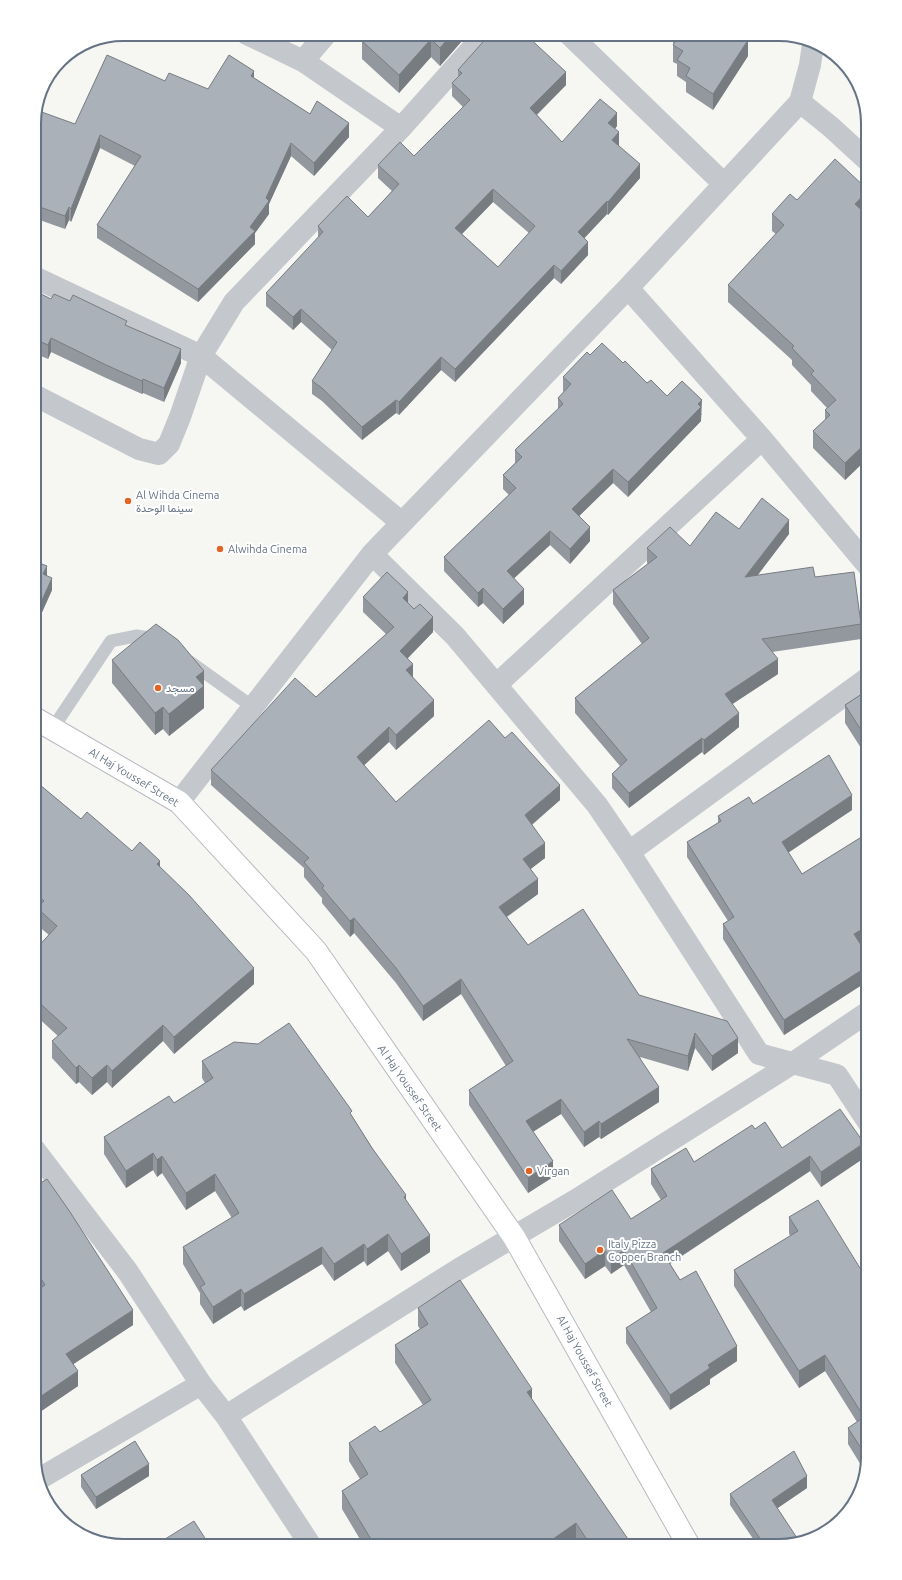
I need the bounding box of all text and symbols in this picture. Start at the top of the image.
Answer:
place label: Al Wihda Cinema سينما الوحدة [136,489,219,515]
marker: Al Wihda Cinema سينما الوحدة [123,496,133,506]
place label: Alwihda Cinema [228,543,307,555]
marker: Alwihda Cinema [215,544,225,554]
place label: مسجد [166,682,195,695]
marker: مسجد [153,683,163,693]
street label: Al Haj Youssef Street [87,745,182,809]
street label: Al Haj Youssef Street [376,1042,445,1134]
place label: Virgan [537,1165,569,1177]
marker: Virgan [524,1166,534,1176]
place label: Italy Pizza Copper Branch [608,1238,681,1263]
marker: Italy Pizza Copper Branch [595,1245,605,1255]
street label: Al Haj Youssef Street [555,1313,615,1409]

